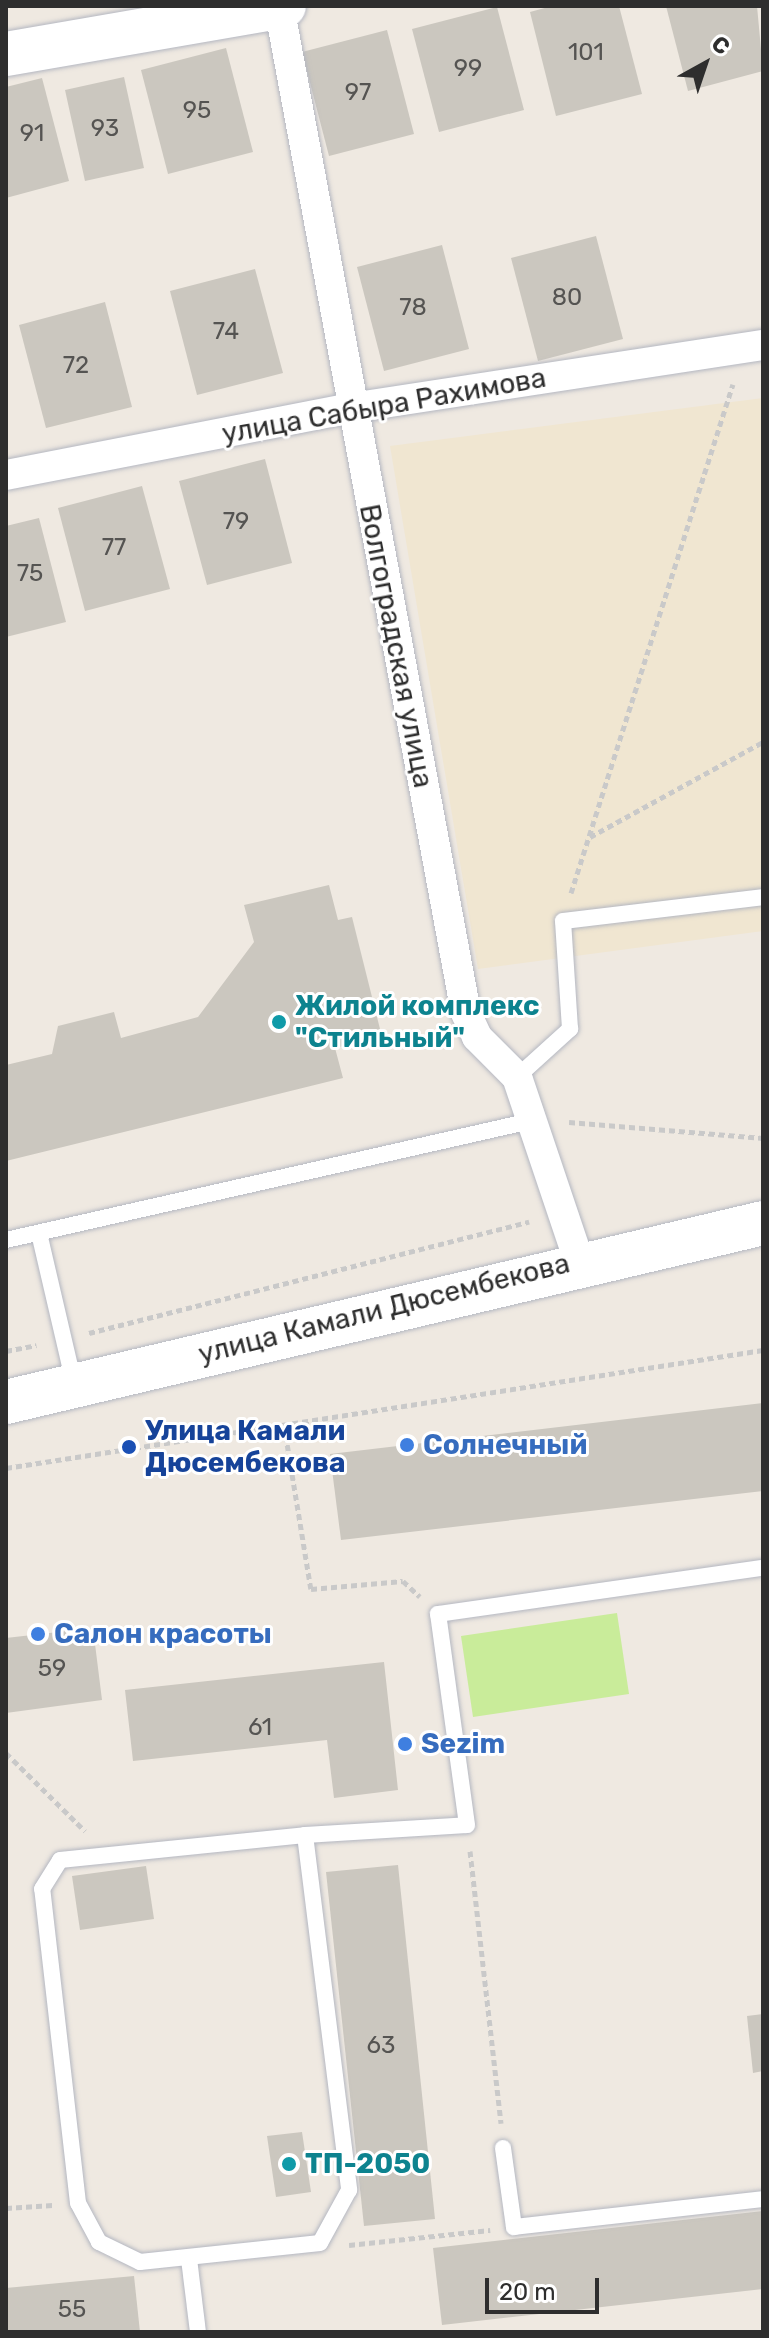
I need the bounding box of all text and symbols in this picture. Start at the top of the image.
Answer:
north arrow [665,24,745,104]
text: С [706,30,735,61]
house number: 101 [568,39,604,67]
house number: 99 [454,55,482,83]
house number: 97 [345,79,371,107]
house number: 95 [183,97,211,125]
house number: 93 [91,115,119,143]
house number: 91 [20,120,44,148]
house number: 80 [552,284,582,312]
house number: 78 [399,294,427,322]
house number: 74 [213,318,239,346]
house number: 72 [63,352,89,380]
street label: улица Сабыра Рахимова [219,361,549,451]
street label: Волгоградская улица [352,501,440,791]
house number: 79 [223,508,249,536]
house number: 77 [102,534,126,562]
house number: 75 [17,560,43,588]
place label: Жилой комплекс "Стильный" [295,989,540,1055]
marker: Жилой комплекс "Стильный" [270,1013,288,1031]
street label: улица Камали Дюсембекова [195,1247,573,1371]
place label: Улица Камали Дюсембекова [145,1414,346,1480]
place label: Солнечный [423,1428,587,1462]
marker: Солнечный [398,1436,416,1454]
marker: Улица Камали Дюсембекова [120,1438,138,1456]
place label: Салон красоты [54,1617,272,1651]
marker: Салон красоты [29,1625,47,1643]
house number: 59 [38,1655,66,1683]
house number: 61 [248,1714,272,1742]
place label: Sezim [421,1727,505,1761]
marker: Sezim [396,1735,414,1753]
house number: 63 [367,2032,395,2060]
place label: ТП-2050 [305,2147,430,2181]
marker: ТП-2050 [280,2155,298,2173]
scale bar [489,2262,603,2312]
text: 20 m [499,2278,556,2306]
house number: 55 [58,2296,86,2324]

